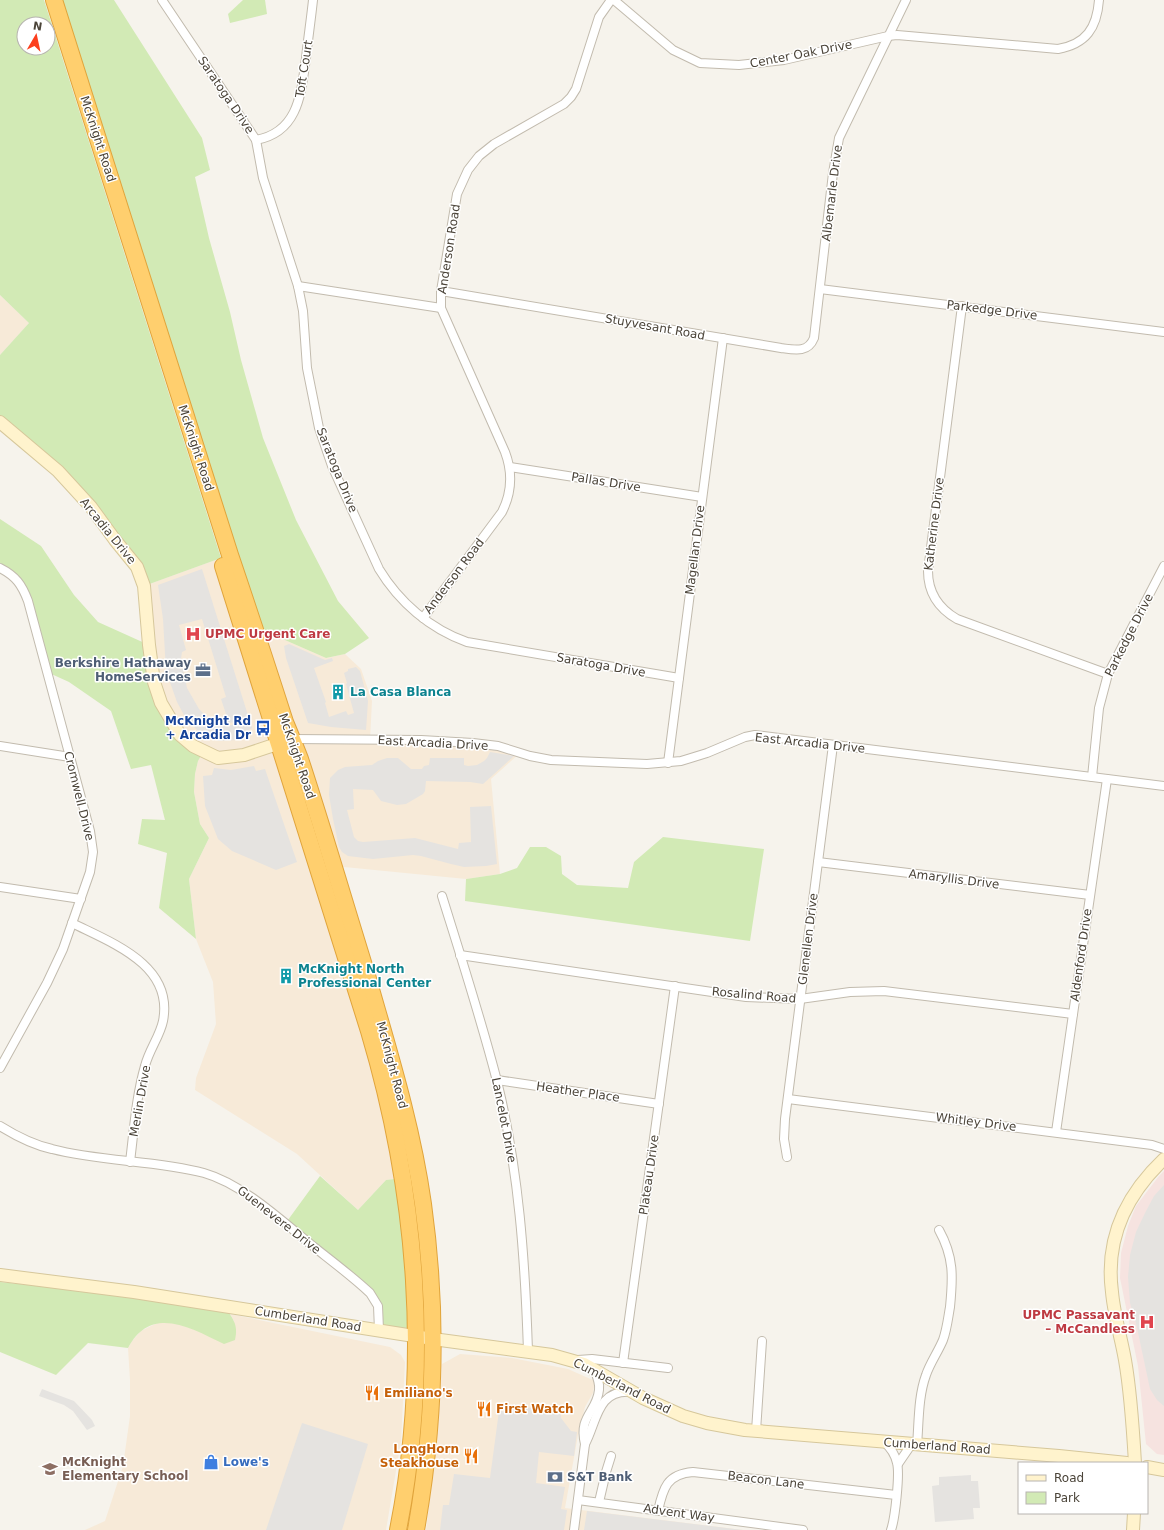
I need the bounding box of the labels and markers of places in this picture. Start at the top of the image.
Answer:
hospital icon: UPMC Urgent Care [184,625,202,643]
place label: UPMC Urgent Care [205,627,330,641]
place label: Berkshire Hathaway HomeServices [55,656,191,684]
office icon: Berkshire Hathaway HomeServices [194,661,212,679]
building icon: La Casa Blanca [329,683,347,701]
place label: La Casa Blanca [350,685,451,699]
place label: McKnight Rd + Arcadia Dr [165,714,251,742]
bus stop icon: McKnight Rd + Arcadia Dr [254,719,272,737]
place label: McKnight North Professional Center [298,962,431,990]
building icon: McKnight North Professional Center [277,967,295,985]
place label: UPMC Passavant – McCandless [1022,1308,1135,1336]
hospital icon: UPMC Passavant – McCandless [1138,1313,1156,1331]
restaurant icon: Emiliano's [363,1384,381,1402]
place label: Emiliano's [384,1386,453,1400]
restaurant icon: First Watch [475,1400,493,1418]
place label: First Watch [496,1402,574,1416]
place label: LongHorn Steakhouse [380,1442,459,1470]
restaurant icon: LongHorn Steakhouse [462,1447,480,1465]
shop icon: Lowe's [202,1453,220,1471]
place label: McKnight Elementary School [62,1455,188,1483]
place label: Lowe's [223,1455,269,1469]
school or university icon: McKnight Elementary School [41,1460,59,1478]
bank icon: S&T Bank [546,1468,564,1486]
place label: S&T Bank [567,1470,633,1484]

